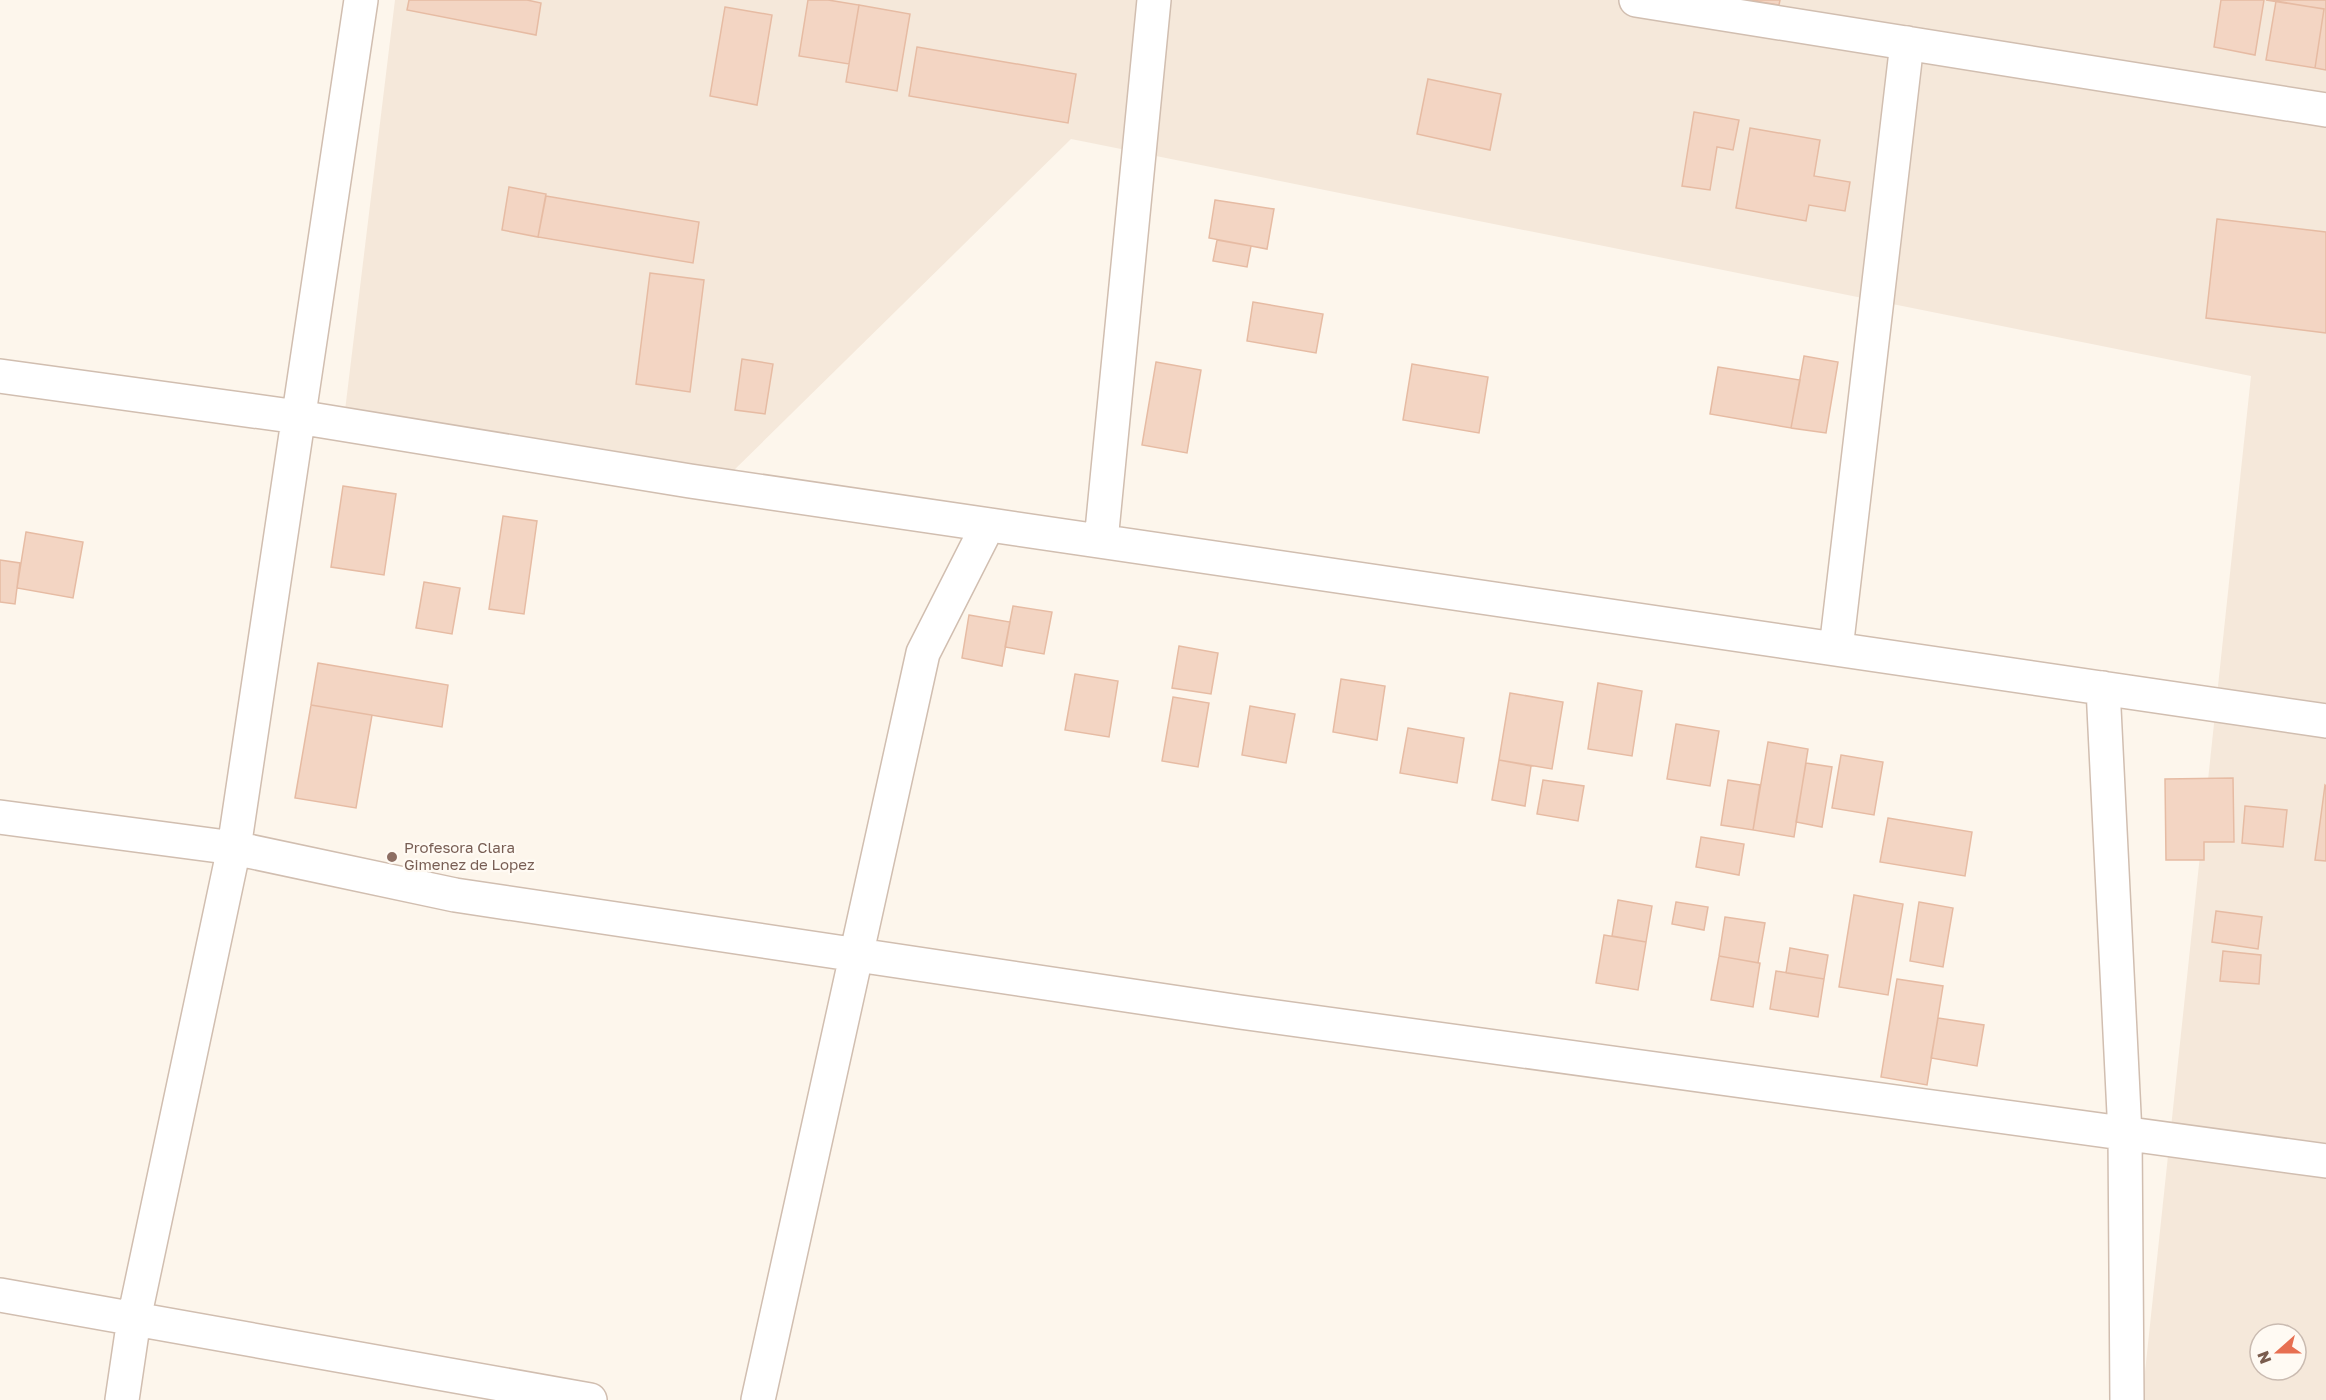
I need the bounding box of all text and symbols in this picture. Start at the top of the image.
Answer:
place label: Profesora Clara Gimenez de Lopez [404,838,535,873]
marker: Profesora Clara Gimenez de Lopez [385,850,399,864]
north arrow [2248,1322,2308,1382]
text: N [2252,1348,2276,1367]

